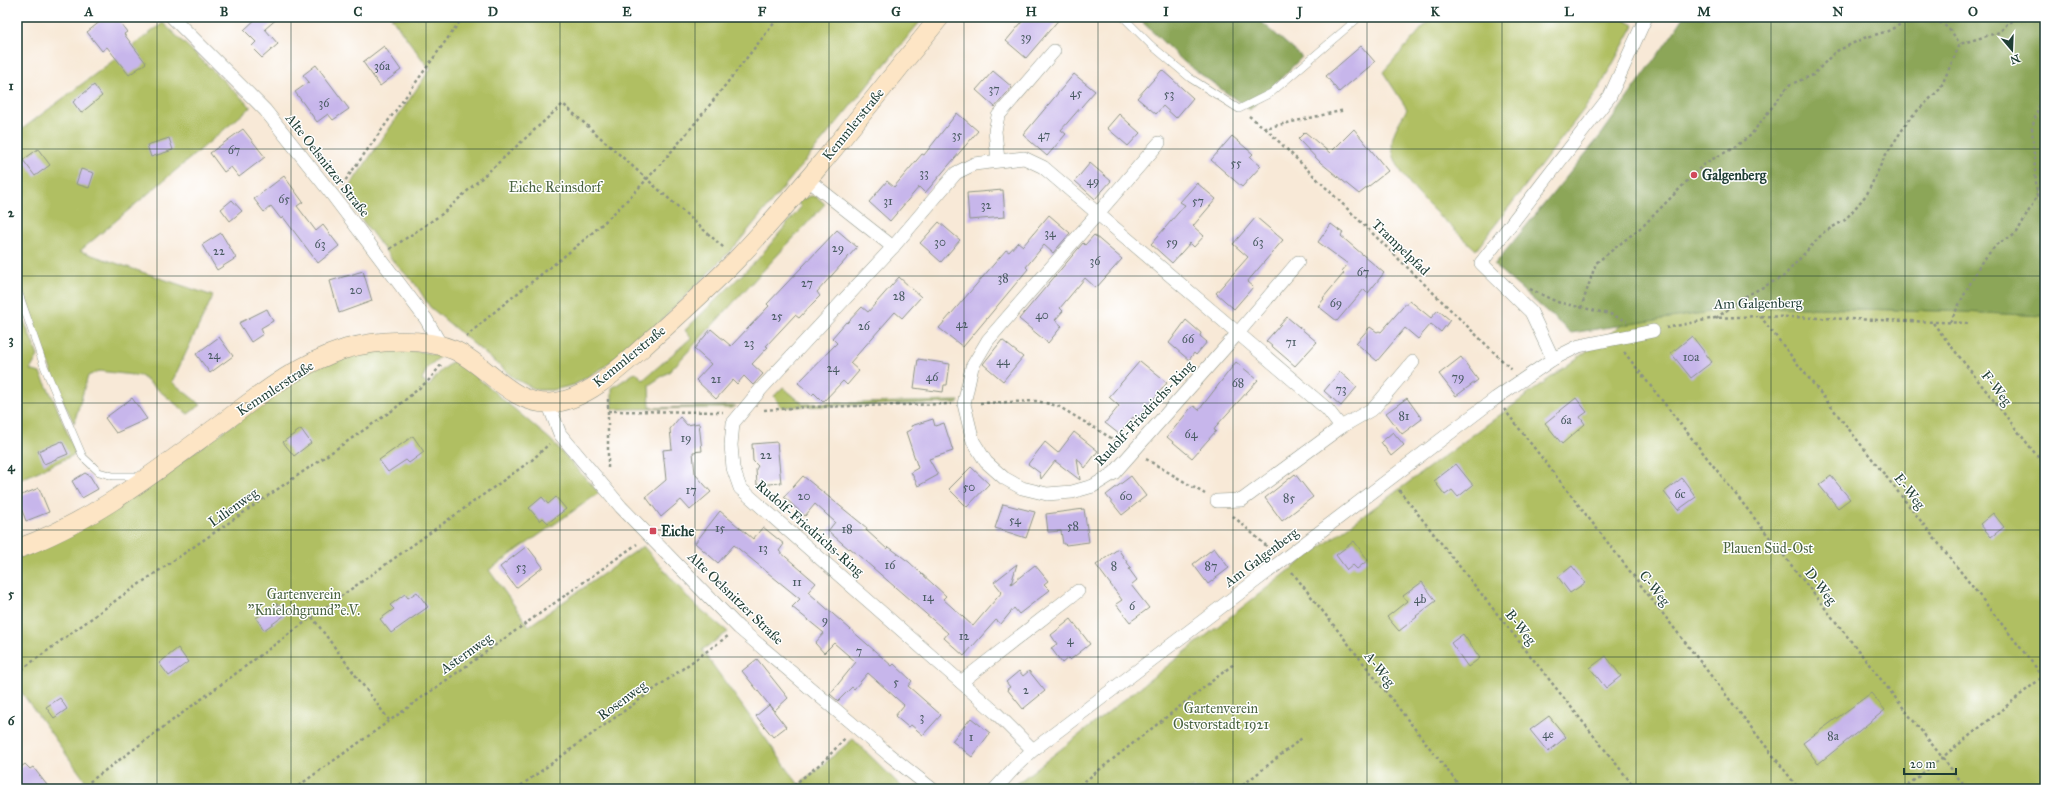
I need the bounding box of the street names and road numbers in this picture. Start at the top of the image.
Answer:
street label: Kemmlerstraße [819,85,888,164]
street label: Alte Oelsnitzer Straße [281,109,373,221]
street label: Trampelpfad [1368,216,1433,279]
street label: Am Galgenberg [1713,294,1803,313]
street label: Kemmlerstraße [590,322,669,391]
street label: Kemmlerstraße [234,357,317,420]
street label: Rudolf-Friedrichs-Ring [1091,357,1198,469]
street label: F-Weg [1978,367,2016,410]
street label: E-Weg [1890,470,1929,513]
street label: Rudolf-Friedrichs-Ring [752,477,868,580]
street label: Lilienweg [205,484,262,531]
street label: Am Galgenberg [1220,524,1302,591]
street label: Alte Oelsnitzer Straße [684,548,787,649]
street label: D-Weg [1801,565,1840,608]
street label: C-Weg [1635,567,1674,610]
street label: B-Weg [1502,606,1540,649]
street label: Asternweg [436,629,496,678]
street label: A-Weg [1360,647,1399,691]
street label: Rosenweg [594,677,651,724]

